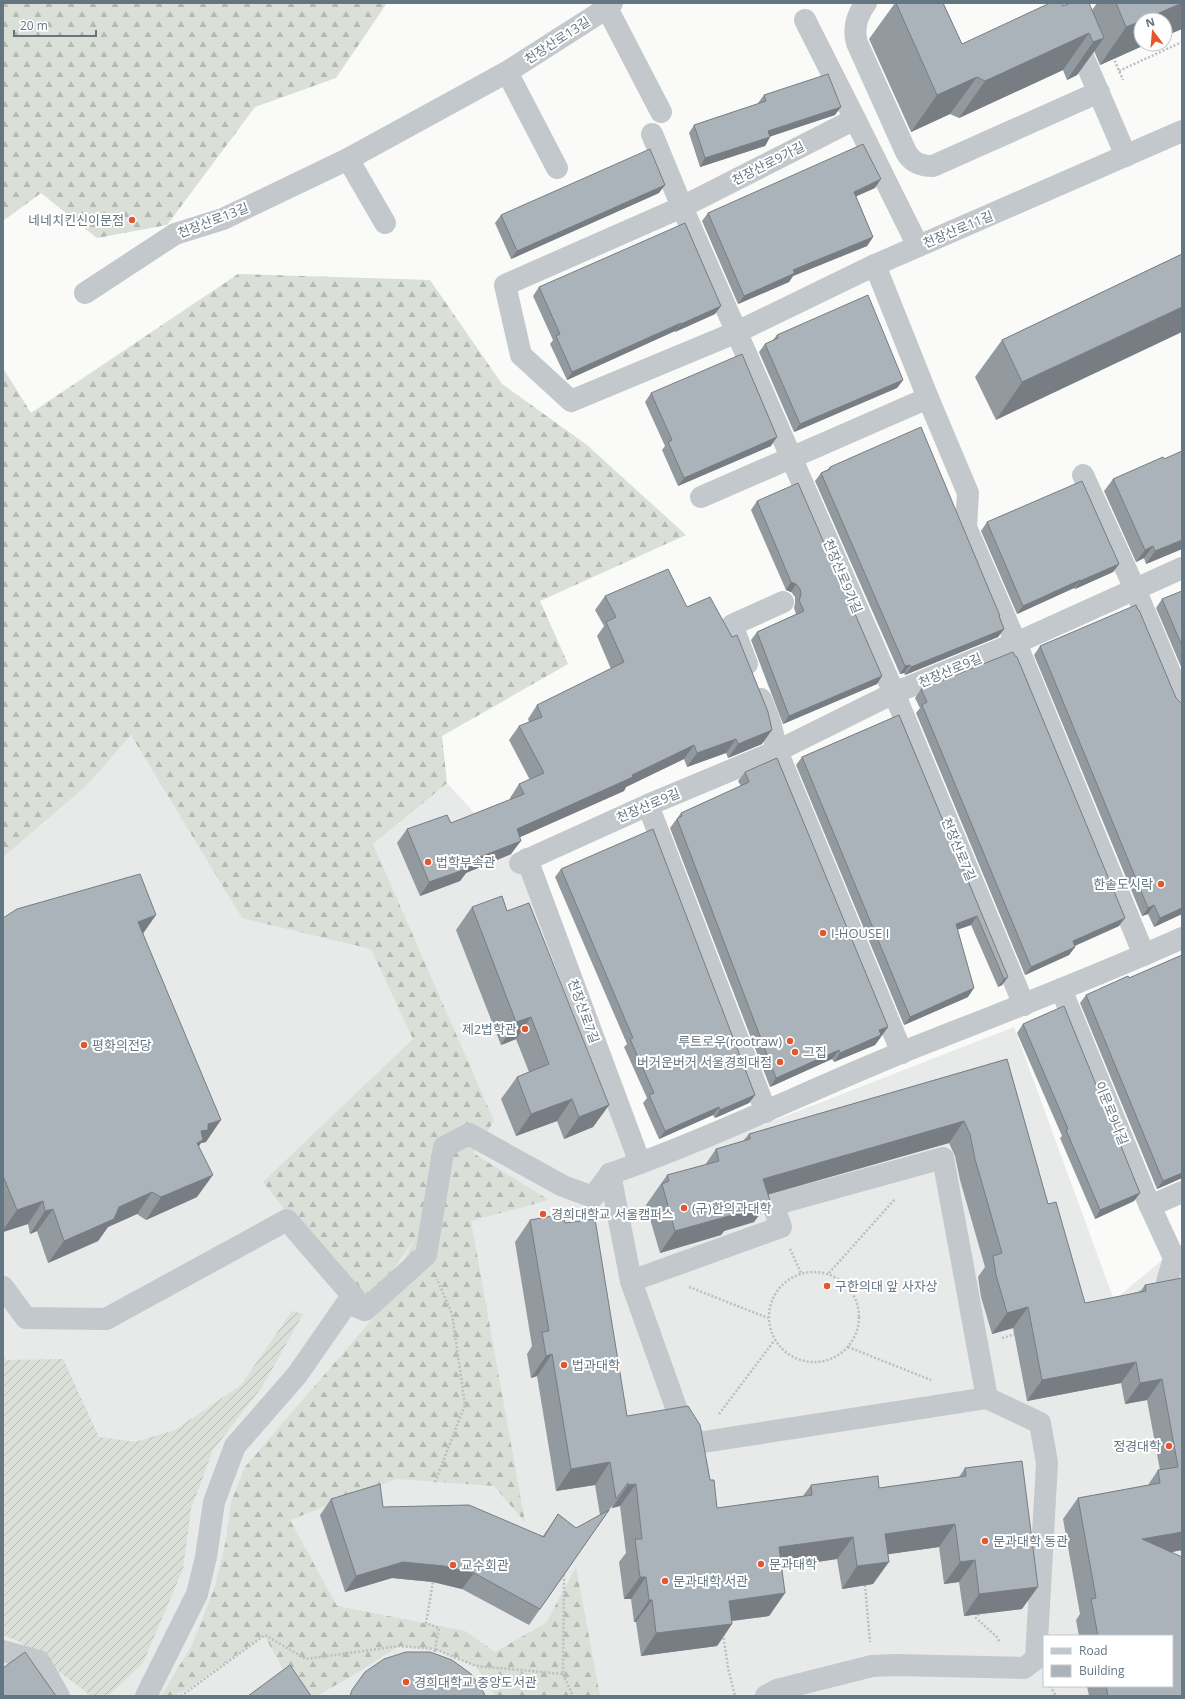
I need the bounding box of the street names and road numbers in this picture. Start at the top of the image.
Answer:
street label: 천장산로13길 [521,12,593,68]
street label: 천장산로9가길 [729,137,807,189]
street label: 천장산로13길 [175,198,251,242]
street label: 천장산로11길 [920,206,996,252]
street label: 천장산로9가길 [819,536,867,616]
street label: 천장산로9길 [916,649,984,691]
street label: 천장산로9길 [614,784,682,826]
street label: 천장산로7길 [938,815,980,883]
street label: 천장산로7길 [564,976,604,1046]
street label: 이문로9나길 [1091,1078,1133,1148]

